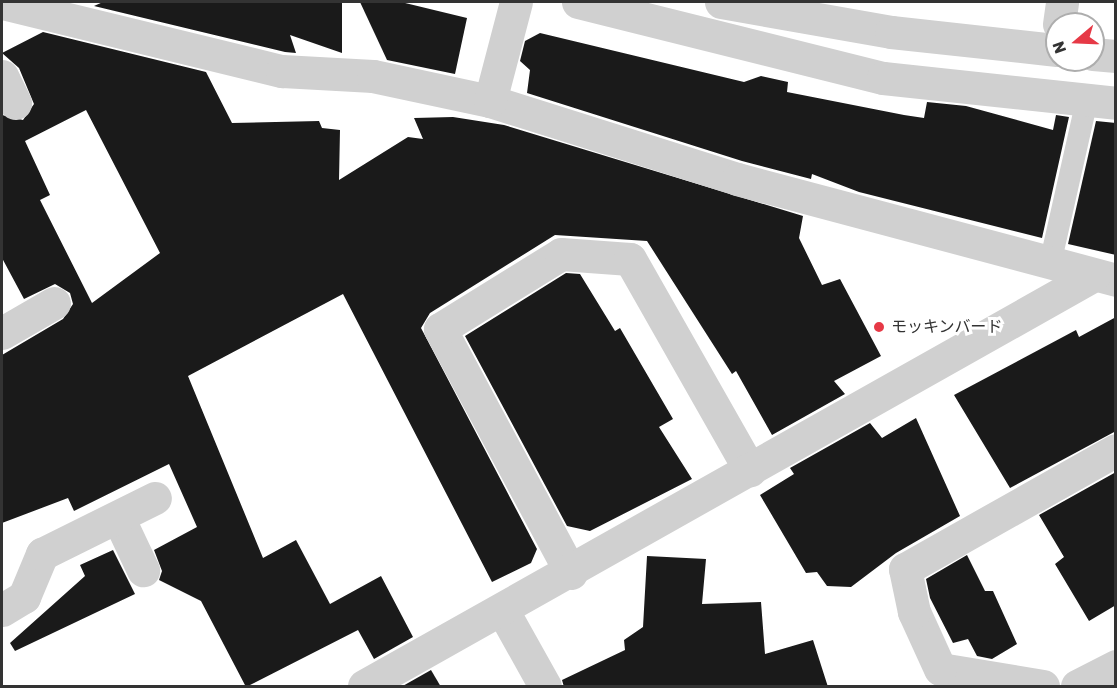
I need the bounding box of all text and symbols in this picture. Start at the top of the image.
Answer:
north arrow [1045,12,1105,72]
text: N [1049,39,1070,56]
place label: モッキンバード [891,317,1003,337]
marker: モッキンバード [872,320,886,334]

